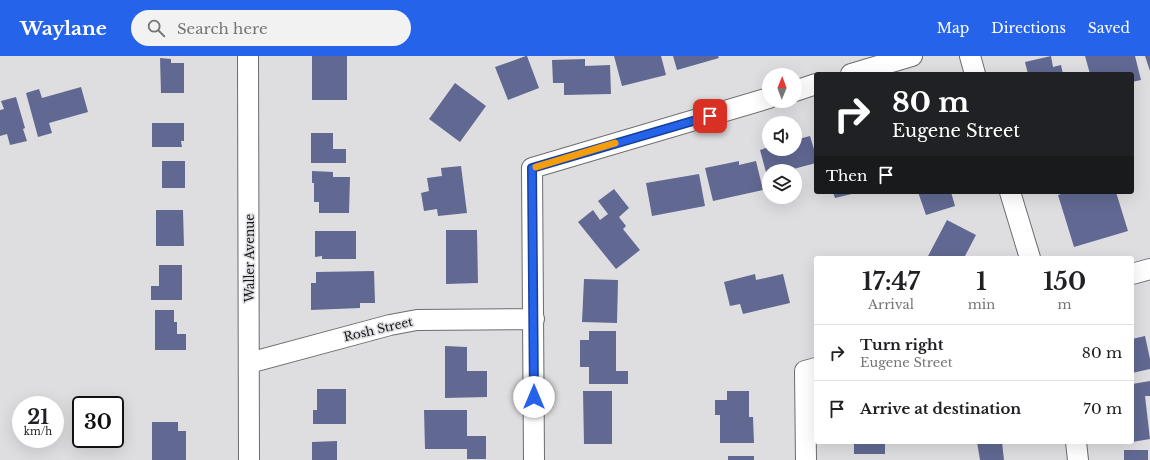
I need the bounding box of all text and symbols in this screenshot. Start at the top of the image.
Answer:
search box [131,10,411,46]
text: Waylane [20,17,107,40]
icon: search [145,17,167,39]
text: Search here [177,19,268,38]
text: Map [937,19,969,37]
text: Directions [991,19,1066,37]
text: Saved [1088,19,1130,37]
north arrow [762,68,802,108]
map controls [762,68,802,204]
text: 80 m [892,85,969,120]
icon: right [826,88,878,140]
pin [693,99,727,133]
icon: arrive [699,105,721,127]
button: sound [762,116,802,156]
text: Eugene Street [892,120,1020,142]
button: layers [762,164,802,204]
icon: arrive [875,164,897,186]
text: Then [826,166,867,185]
street label: Waller Avenue [242,214,257,303]
text: 17:47 [862,267,920,296]
text: 1 [976,267,987,296]
text: 150 [1043,267,1086,296]
text: Arrival [868,296,914,313]
text: min [968,296,995,313]
text: m [1058,296,1072,313]
street label: Rosh Street [342,314,414,344]
text: Turn right [860,335,943,354]
icon: right [826,342,848,364]
text: 80 m [1082,343,1122,362]
text: Eugene Street [860,354,953,371]
position arrow [513,376,555,418]
speed limit sign: 30 [72,396,124,448]
icon: arrive [826,398,848,420]
text: Arrive at destination [860,399,1021,418]
text: 70 m [1083,399,1122,418]
text: 21 [27,405,49,429]
text: km/h [24,425,52,438]

